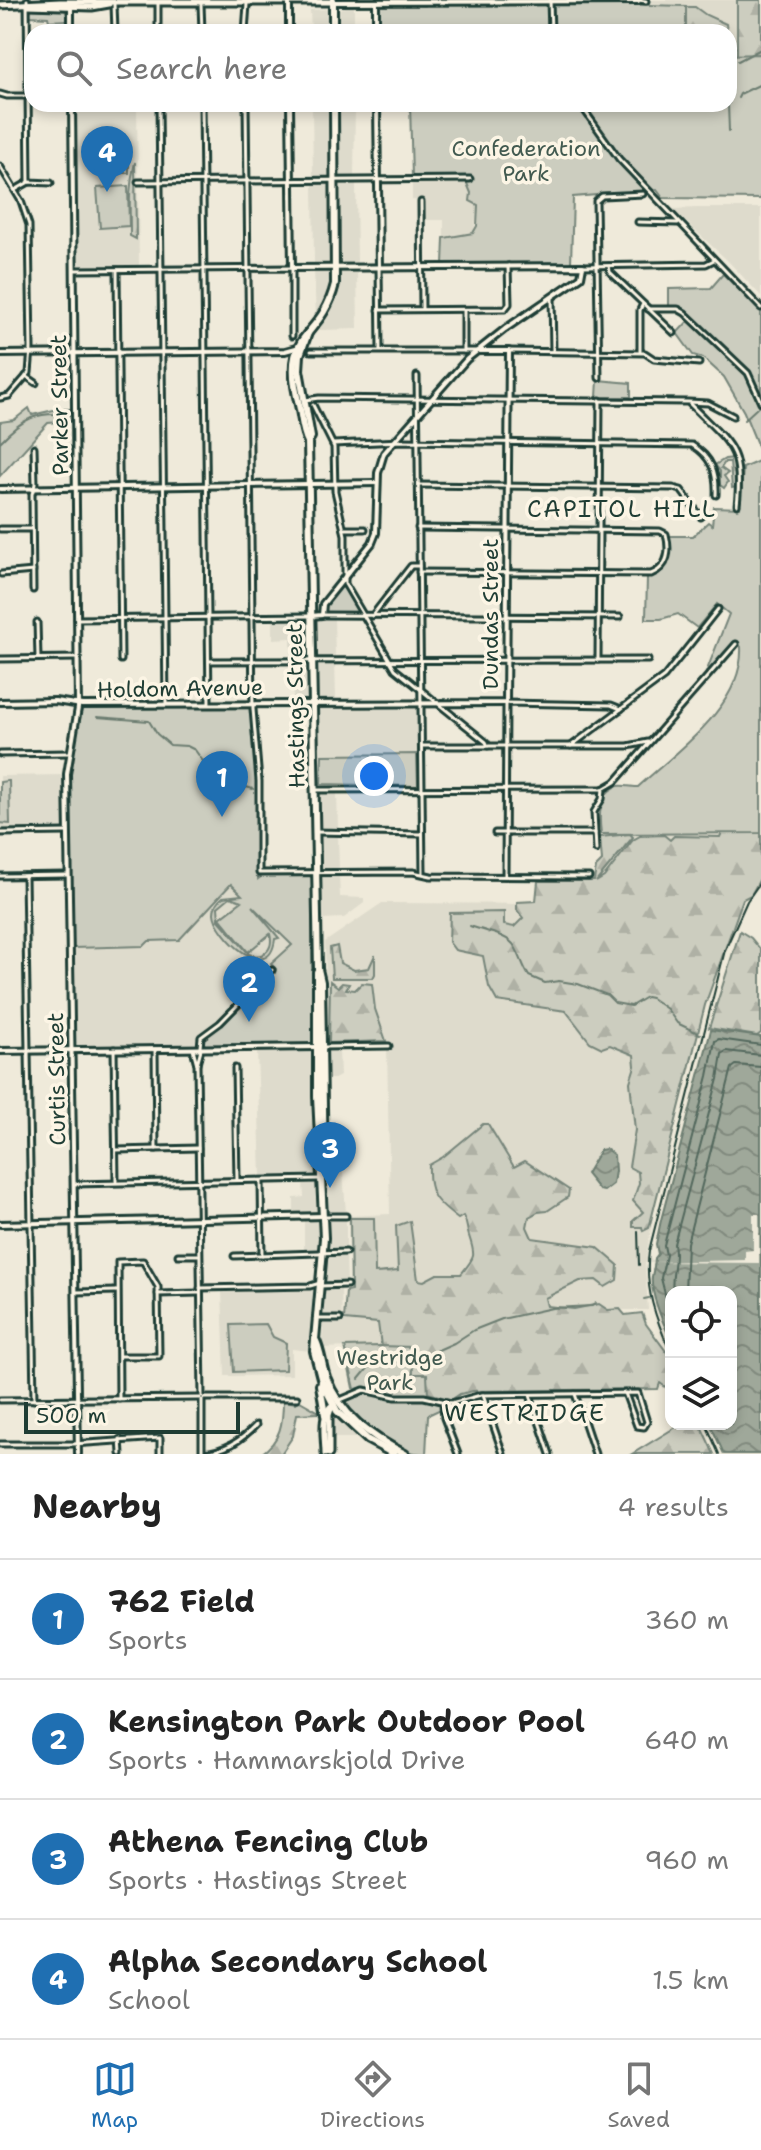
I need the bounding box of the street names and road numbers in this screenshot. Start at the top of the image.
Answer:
street label: Parker Street [44,334,75,476]
street label: Dundas Street [476,538,505,690]
street label: Hastings Street [280,623,311,789]
street label: Holdom Avenue [97,673,263,704]
street label: Curtis Street [41,1012,72,1146]

